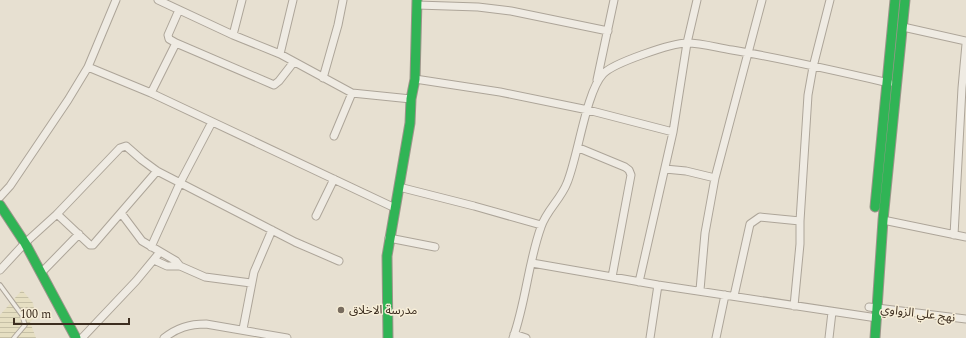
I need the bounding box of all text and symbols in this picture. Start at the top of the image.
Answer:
street label: نهج علي الزواوي [880,299,956,327]
scale bar [14,300,129,326]
place label: مدرسة الاخلاق [349,301,417,320]
text: 100 m [20,305,51,324]
marker: مدرسة الاخلاق [336,305,346,315]

